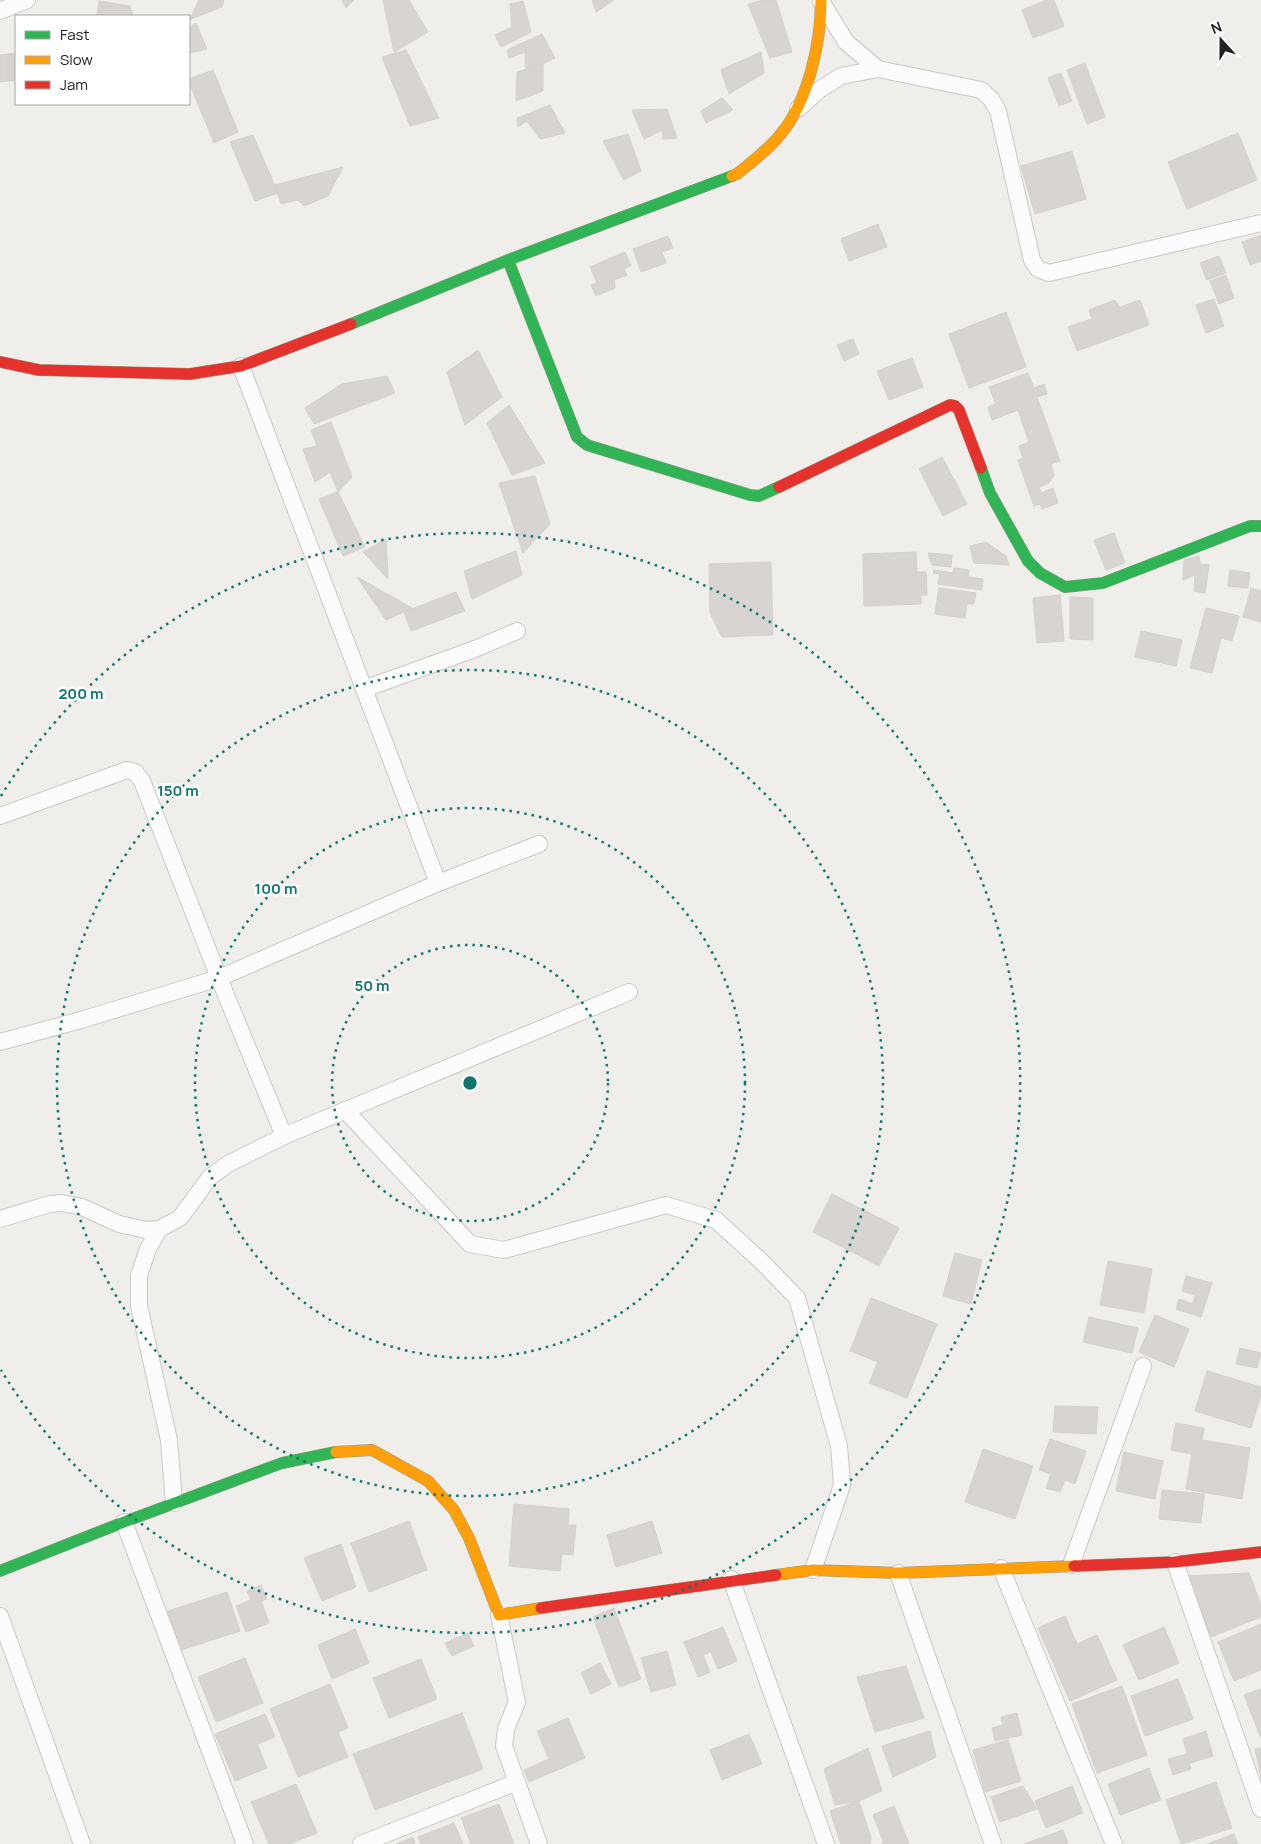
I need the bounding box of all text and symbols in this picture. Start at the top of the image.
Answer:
legend [15,15,190,105]
north arrow [1196,15,1246,65]
text: N [1208,17,1224,38]
text: Fast [60,24,89,45]
text: Slow [60,49,93,70]
text: Jam [60,74,88,95]
text: 200 m [58,683,104,704]
text: 150 m [157,780,199,801]
text: 100 m [255,878,297,899]
text: 50 m [354,975,390,996]
centre of rings [461,1074,479,1092]

